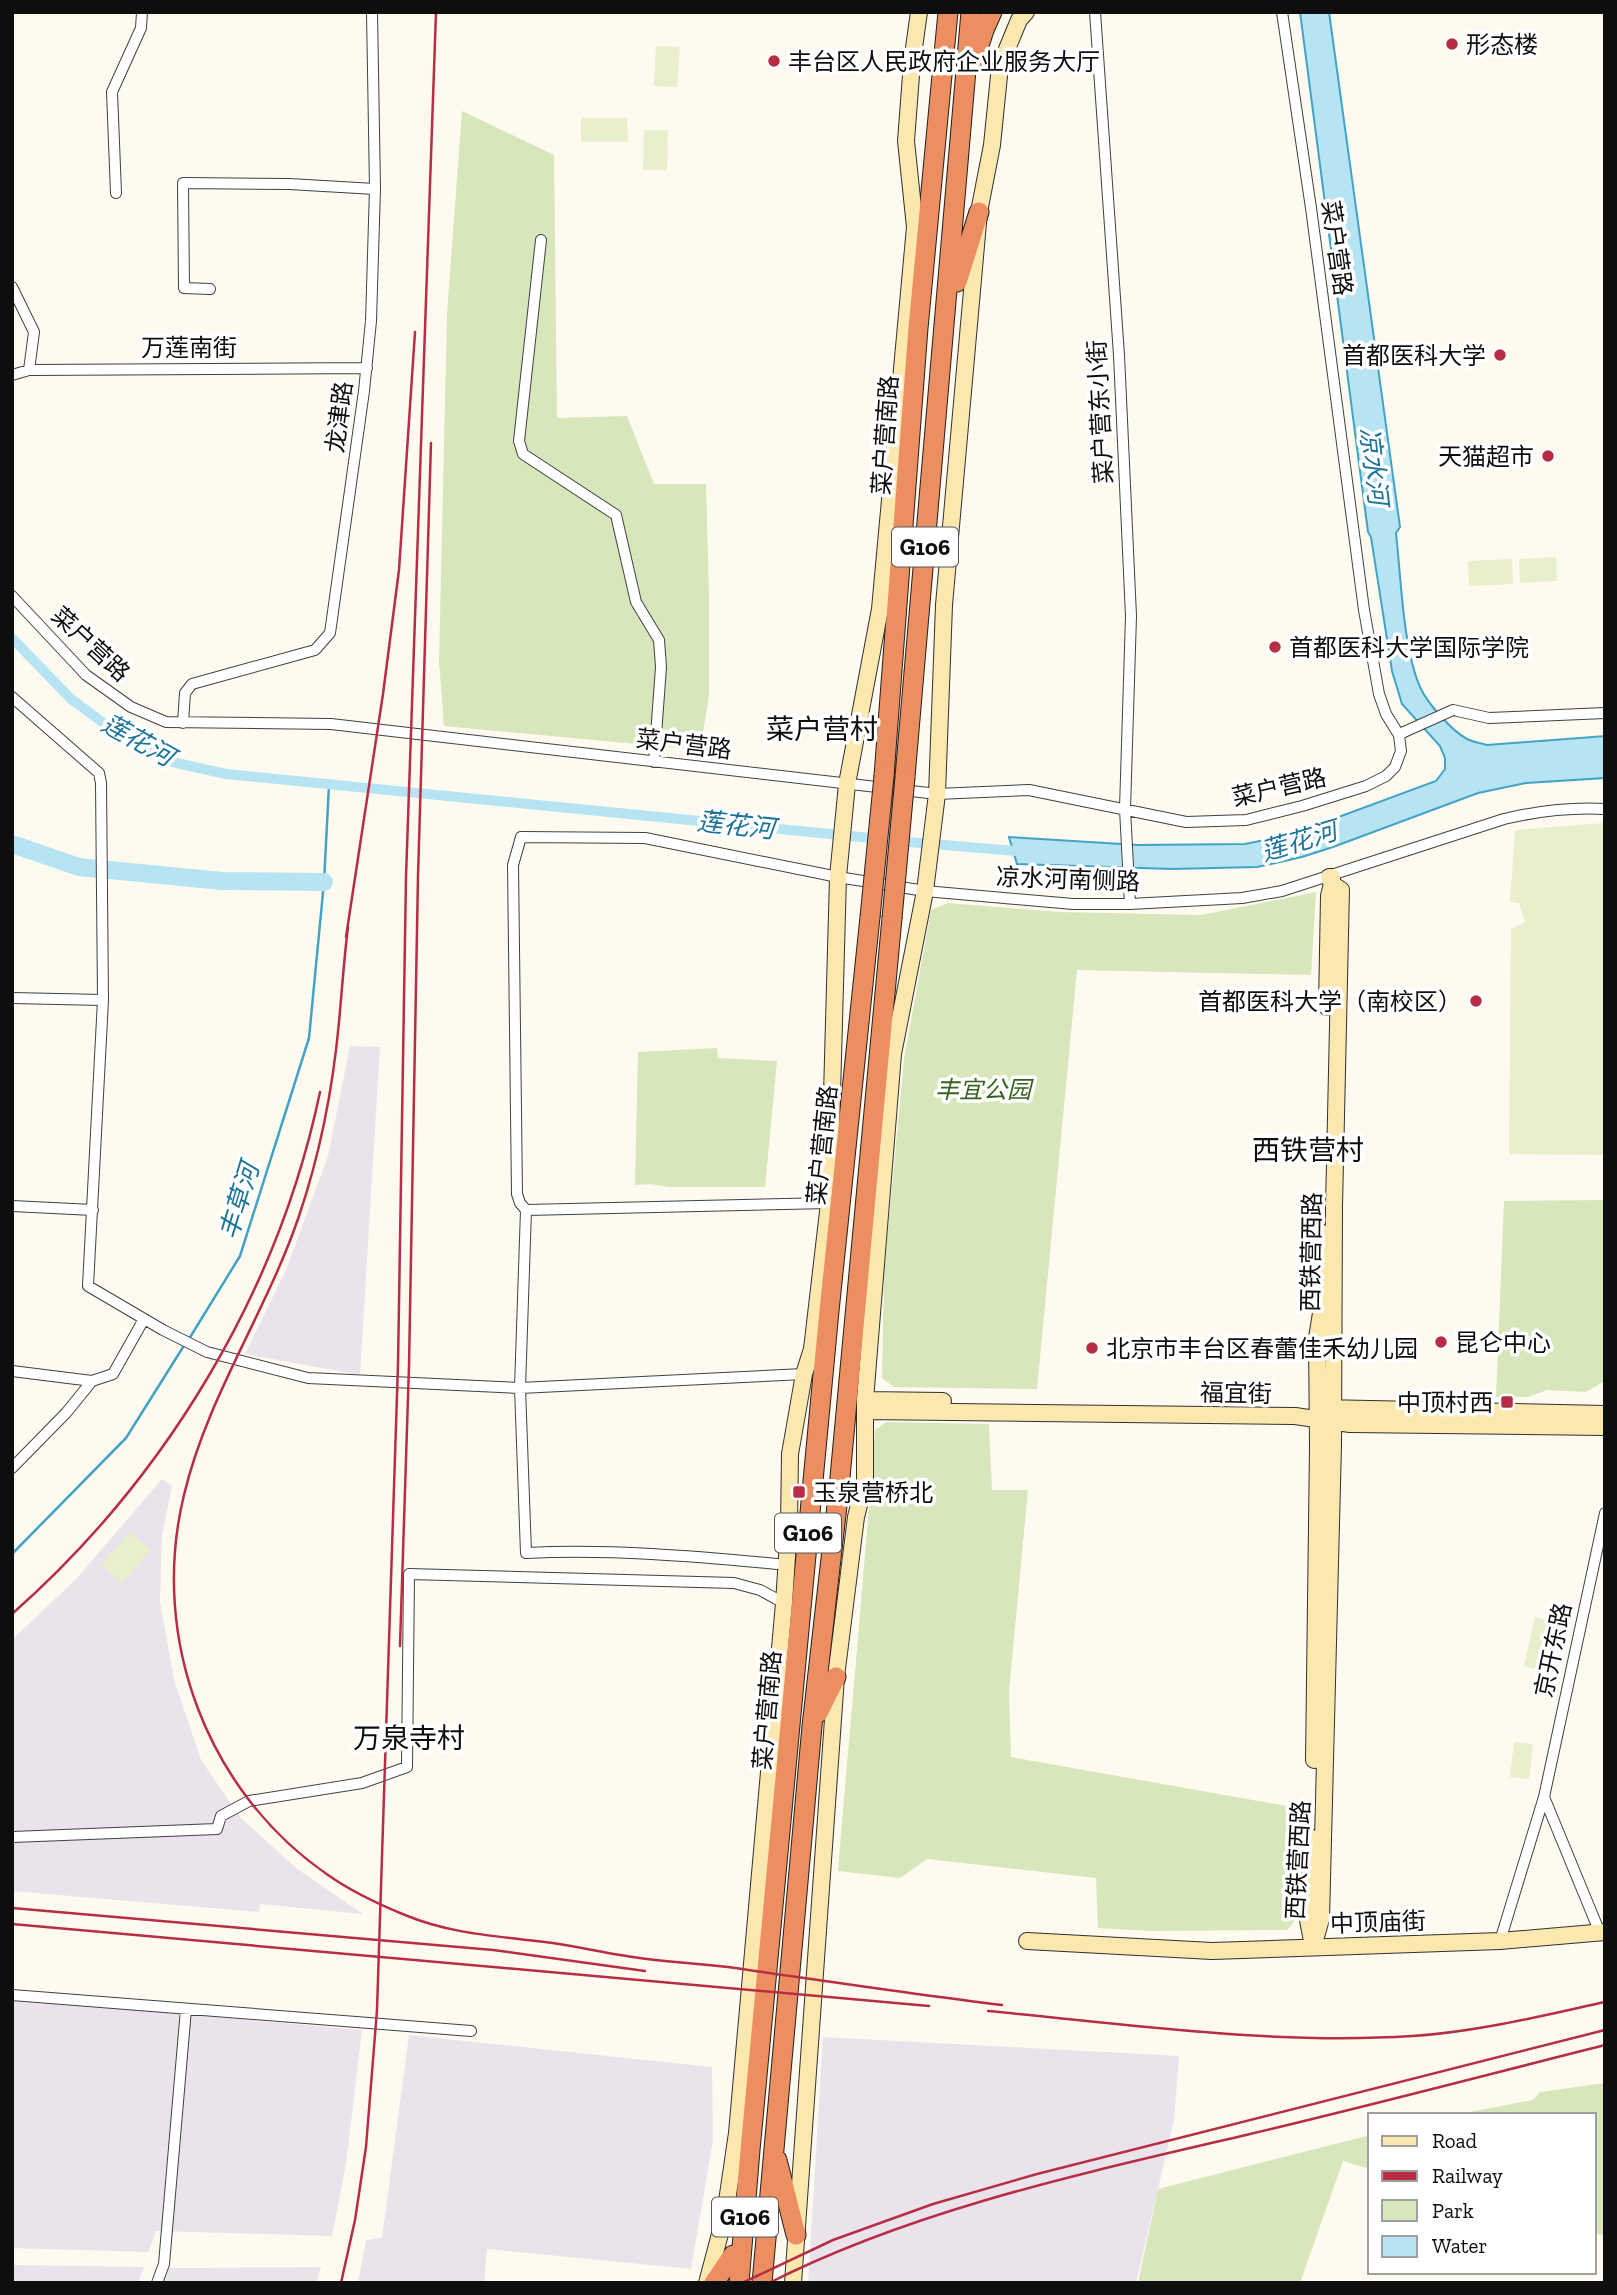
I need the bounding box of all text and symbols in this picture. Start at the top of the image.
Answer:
place label: 形态楼 [1466,30,1538,59]
marker: 形态楼 [1444,36,1460,52]
place label: 丰台区人民政府企业服务大厅 [788,47,1100,76]
marker: 丰台区人民政府企业服务大厅 [766,53,782,69]
street label: 菜户营路 [1316,198,1358,298]
street label: 万莲南街 [141,333,237,362]
street label: 菜户营东小街 [1082,339,1118,485]
place label: 首都医科大学 [1342,341,1486,370]
marker: 首都医科大学 [1492,347,1508,363]
street label: 菜户营南路 [866,374,904,496]
street label: 龙津路 [320,380,358,454]
water label: 凉水河 [1353,425,1395,512]
place label: 天猫超市 [1438,442,1534,471]
marker: 天猫超市 [1540,448,1556,464]
road number: G106 [892,527,958,566]
street label: 菜户营路 [46,601,136,687]
place label: 首都医科大学国际学院 [1289,633,1529,662]
marker: 首都医科大学国际学院 [1267,639,1283,655]
water label: 莲花河 [96,707,184,775]
district label: 菜户营村 [766,713,878,746]
street label: 菜户营路 [635,724,733,764]
street label: 菜户营路 [1229,762,1329,812]
water label: 莲花河 [696,805,781,846]
water label: 莲花河 [1257,813,1346,868]
street label: 凉水河南侧路 [996,862,1140,896]
place label: 首都医科大学（南校区） [1198,987,1462,1016]
marker: 首都医科大学（南校区） [1468,993,1484,1009]
park label: 丰宜公园 [935,1075,1034,1104]
street label: 菜户营南路 [801,1084,843,1206]
district label: 西铁营村 [1252,1134,1364,1167]
water label: 丰草河 [212,1154,267,1243]
street label: 西铁营西路 [1295,1192,1327,1312]
place label: 昆仑中心 [1455,1328,1551,1357]
place label: 北京市丰台区春蕾佳禾幼儿园 [1106,1334,1418,1363]
marker: 昆仑中心 [1433,1334,1449,1350]
marker: 北京市丰台区春蕾佳禾幼儿园 [1084,1340,1100,1356]
street label: 福宜街 [1200,1378,1272,1408]
place label: 中顶村西 [1397,1388,1493,1417]
marker: 中顶村西 [1499,1394,1515,1410]
place label: 玉泉营桥北 [813,1478,933,1507]
marker: 玉泉营桥北 [791,1484,807,1500]
road number: G106 [775,1514,841,1552]
street label: 京开东路 [1529,1600,1577,1700]
street label: 菜户营南路 [747,1649,787,1771]
district label: 万泉寺村 [353,1722,465,1755]
street label: 西铁营西路 [1280,1799,1316,1921]
street label: 中顶庙街 [1330,1906,1426,1938]
legend [1368,2113,1596,2274]
text: Road [1432,2128,1478,2153]
text: Railway [1432,2163,1503,2188]
road number: G106 [712,2198,778,2236]
text: Park [1432,2198,1474,2223]
text: Water [1432,2233,1487,2258]

